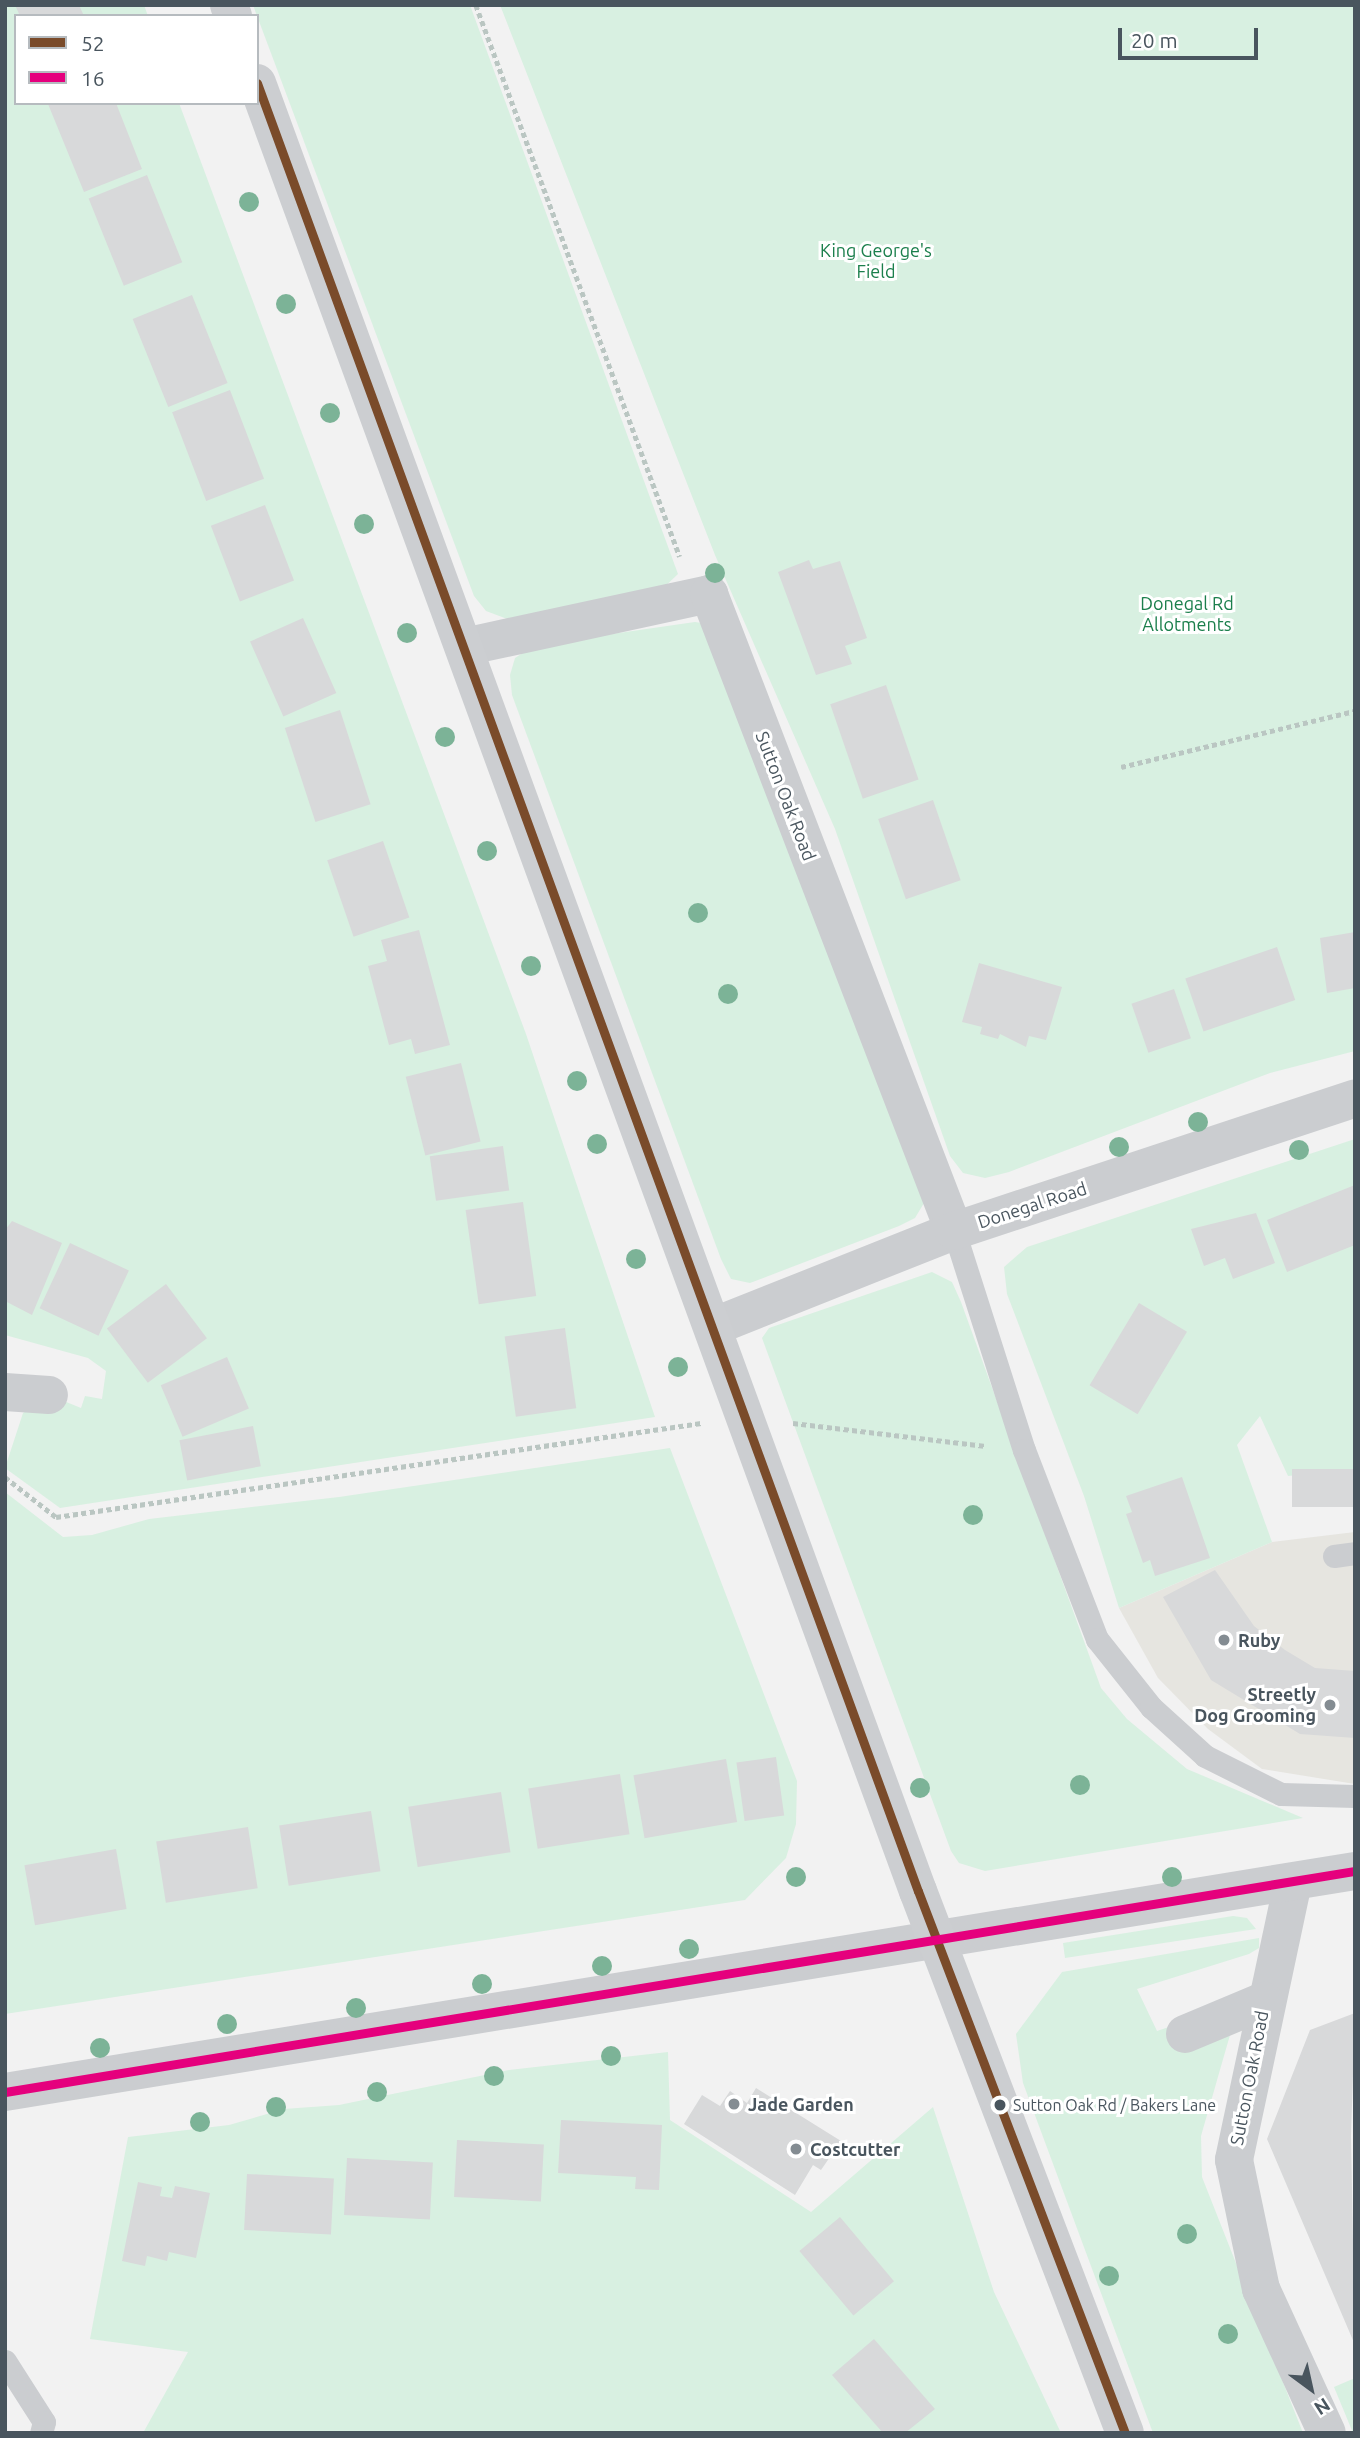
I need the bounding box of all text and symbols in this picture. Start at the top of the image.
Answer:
legend [14,14,259,105]
scale bar [1122,14,1262,58]
text: 20 m [1131,28,1178,52]
text: 52 [81,31,105,55]
text: 16 [81,66,105,90]
park label: King George's Field [820,240,932,282]
park label: Donegal Rd Allotments [1140,593,1234,636]
street label: Sutton Oak Road [751,728,821,864]
street label: Donegal Road [975,1177,1089,1233]
place label: Ruby [1238,1629,1280,1651]
marker: Ruby [1216,1632,1232,1648]
place label: Streetly Dog Grooming [1194,1684,1316,1726]
marker: Streetly Dog Grooming [1322,1697,1338,1713]
street label: Sutton Oak Road [1225,2009,1273,2147]
place label: Jade Garden [748,2093,854,2115]
place label: Sutton Oak Rd / Bakers Lane [1013,2095,1216,2115]
marker: Jade Garden [726,2096,742,2112]
marker: Sutton Oak Rd / Bakers Lane [993,2098,1007,2112]
place label: Costcutter [810,2138,901,2160]
marker: Costcutter [788,2141,804,2157]
north arrow [1276,2354,1346,2424]
text: N [1310,2394,1334,2420]

